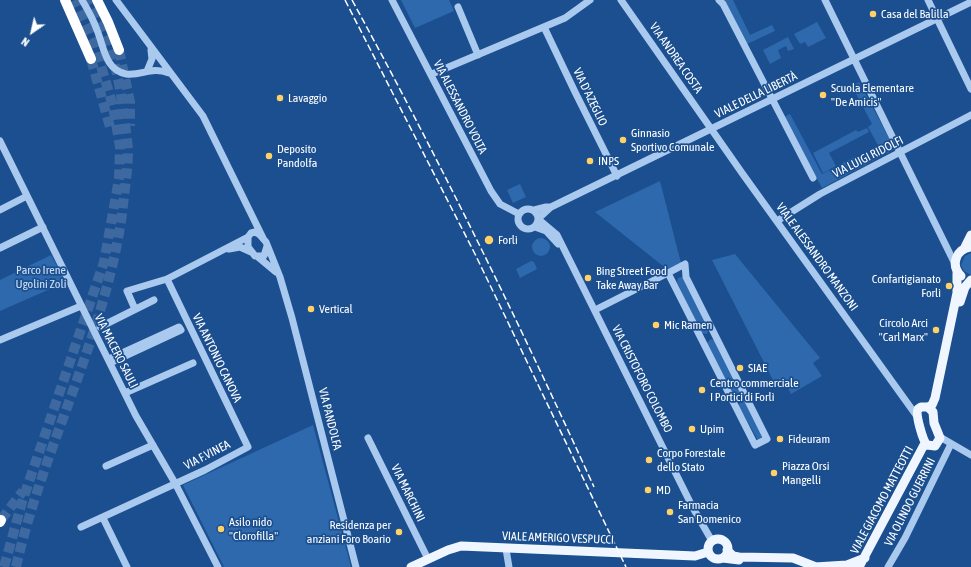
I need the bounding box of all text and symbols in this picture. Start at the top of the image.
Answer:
place label: Casa del Balilla [881,7,949,21]
marker: Casa del Balilla [868,9,878,19]
north arrow [12,12,52,52]
street label: VIA ANDREA COSTA [646,20,706,96]
text: N [19,35,31,49]
street label: VIA ALESSANDRO VOLTA [430,58,490,156]
street label: VIA D'AZEGLIO [570,66,610,128]
street label: VIALE DELLA LIBERTÀ [712,69,800,121]
place label: Scuola Elementare "De Amicis" [831,81,914,109]
marker: Scuola Elementare "De Amicis" [818,90,828,100]
place label: Lavaggio [288,91,327,105]
marker: Lavaggio [275,93,285,103]
place label: Ginnasio Sportivo Comunale [631,126,714,154]
street label: VIA LUIGI RIDOLFI [830,133,906,181]
marker: Ginnasio Sportivo Comunale [618,135,628,145]
place label: Deposito Pandolfa [277,142,317,170]
marker: Deposito Pandolfa [264,151,274,161]
place label: INPS [598,154,619,168]
marker: INPS [585,156,595,166]
street label: VIALE ALESSANDRO MANZONI [773,200,861,314]
place label: Forlì [498,233,518,247]
marker: Forlì [483,234,495,246]
park label: Parco Irene Ugolini Zoli [16,263,66,291]
place label: Bing Street Food Take Away Bar [596,264,667,292]
place label: Confartigianato Forlì [872,272,941,300]
marker: Bing Street Food Take Away Bar [583,273,593,283]
marker: Confartigianato Forlì [944,281,954,291]
place label: Vertical [319,302,353,316]
marker: Vertical [306,304,316,314]
street label: VIA ANTONIO CANOVA [189,311,245,405]
street label: VIA MACERO SAULI [91,312,141,390]
place label: Circolo Arci "Carl Marx" [879,316,928,344]
place label: Mic Ramen [664,318,712,332]
marker: Mic Ramen [651,320,661,330]
street label: VIA CRISTOFORO COLOMBO [609,323,675,435]
marker: Circolo Arci "Carl Marx" [931,325,941,335]
place label: SIAE [748,361,767,375]
marker: SIAE [735,363,745,373]
place label: Centro commerciale I Portici di Forlì [710,376,799,404]
marker: Centro commerciale I Portici di Forlì [697,385,707,395]
street label: VIA PANDOLFA [315,386,345,452]
place label: Upim [700,422,724,436]
marker: Upim [687,424,697,434]
place label: Fideuram [788,432,830,446]
marker: Fideuram [775,434,785,444]
street label: VIA F.VINEA [182,437,232,473]
street label: VIALE GIACOMO MATTEOTTI [848,444,916,556]
place label: Corpo Forestale dello Stato [657,446,726,474]
marker: Corpo Forestale dello Stato [644,455,654,465]
street label: VIA OLINDO GUERRINI [881,455,939,549]
place label: Piazza Orsi Mangelli [782,459,829,487]
street label: VIA MARCHINI [388,462,428,524]
marker: Piazza Orsi Mangelli [769,468,779,478]
place label: MD [656,483,671,497]
marker: MD [643,485,653,495]
place label: Farmacia San Domenico [678,498,741,526]
marker: Farmacia San Domenico [665,507,675,517]
place label: Asilo nido "Clorofilla" [229,515,278,543]
place label: Residenza per anziani Foro Boario [307,518,391,546]
marker: Asilo nido "Clorofilla" [216,524,226,534]
marker: Residenza per anziani Foro Boario [394,527,404,537]
street label: VIALE AMERIGO VESPUCCI [502,529,614,547]

